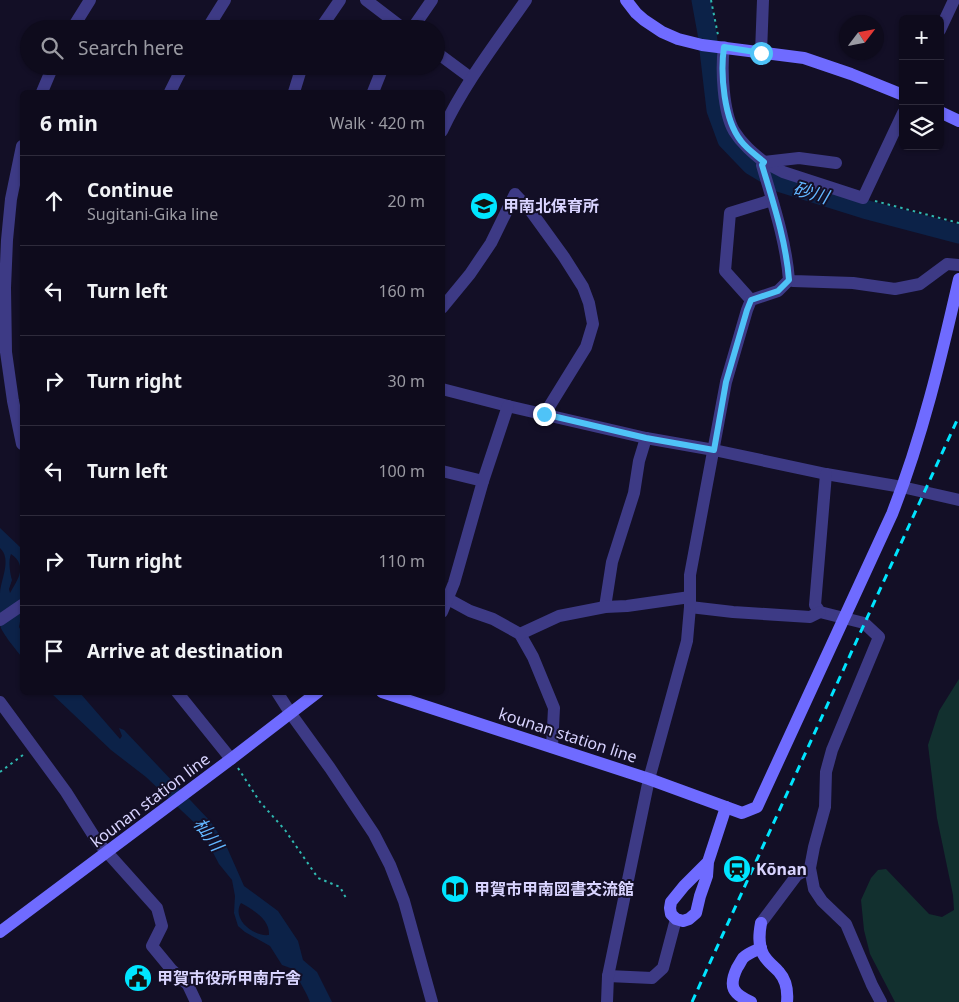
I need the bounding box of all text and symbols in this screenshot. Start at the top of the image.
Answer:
north arrow [839,15,884,60]
map controls [899,15,944,150]
button: + [899,15,944,60]
search box [20,20,445,75]
icon: search [38,34,66,62]
text: Search here [78,35,184,61]
route start [750,42,773,65]
button: − [899,60,944,105]
button: layers [899,105,944,150]
text: 6 min [40,109,98,137]
text: Walk · 420 m [330,112,425,134]
water label: 砂川 [790,176,834,209]
text: Continue [87,177,173,203]
icon: ahead [40,187,68,215]
text: 20 m [388,190,425,212]
school or university icon: 甲南北保育所 [469,191,499,221]
place label: 甲南北保育所 [503,195,599,217]
text: Sugitani-Gika line [87,203,218,225]
icon: left [40,277,68,305]
text: Turn left [87,278,168,304]
text: 160 m [378,280,425,302]
icon: right [40,367,68,395]
text: Turn right [87,368,182,394]
text: 30 m [388,370,425,392]
route end [533,403,556,426]
icon: left [40,457,68,485]
text: Turn left [87,458,168,484]
text: 100 m [378,460,425,482]
icon: right [40,547,68,575]
text: Turn right [87,548,182,574]
text: 110 m [378,550,425,572]
icon: arrive [40,637,68,665]
text: Arrive at destination [87,638,283,664]
street label: kounan station line [496,702,640,768]
street label: kounan station line [86,748,214,852]
water label: 杣川 [189,812,230,857]
station icon: Kōnan [722,854,752,884]
place label: Kōnan [756,858,807,880]
library icon: 甲賀市甲南図書交流館 [440,874,470,904]
place label: 甲賀市甲南図書交流館 [474,878,634,900]
public building icon: 甲賀市役所甲南庁舎 [123,963,153,993]
place label: 甲賀市役所甲南庁舎 [157,967,301,989]

